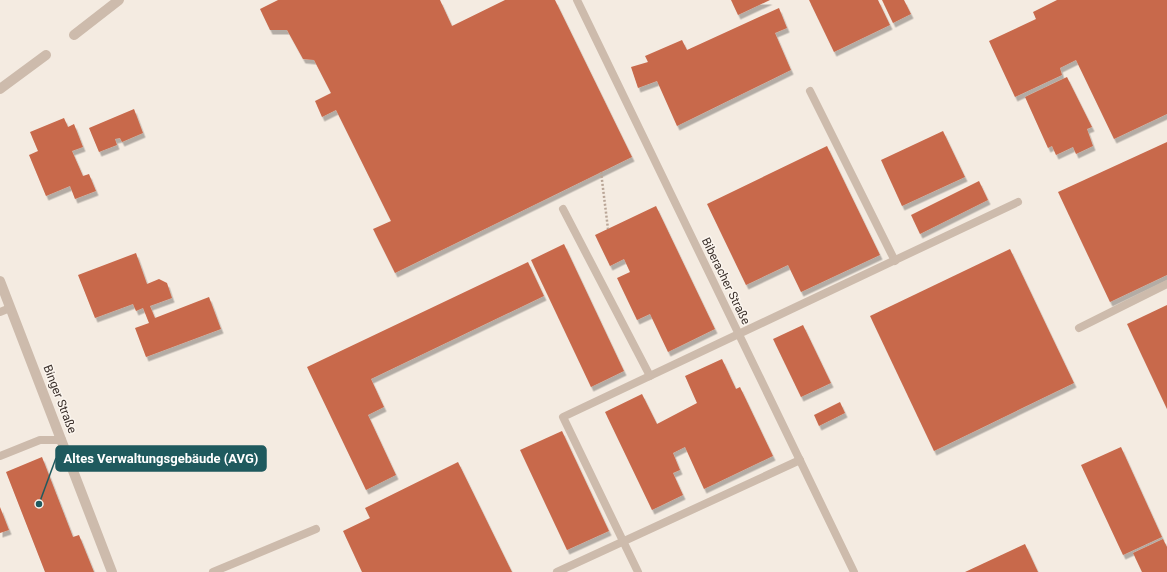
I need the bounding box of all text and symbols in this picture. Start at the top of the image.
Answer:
street label: Biberacher Straße [699,235,753,327]
street label: Binger Straße [41,363,79,435]
callout: Altes Verwaltungsgebäude (AVG) [56,446,266,471]
text: Altes Verwaltungsgebäude (AVG) [64,451,258,466]

